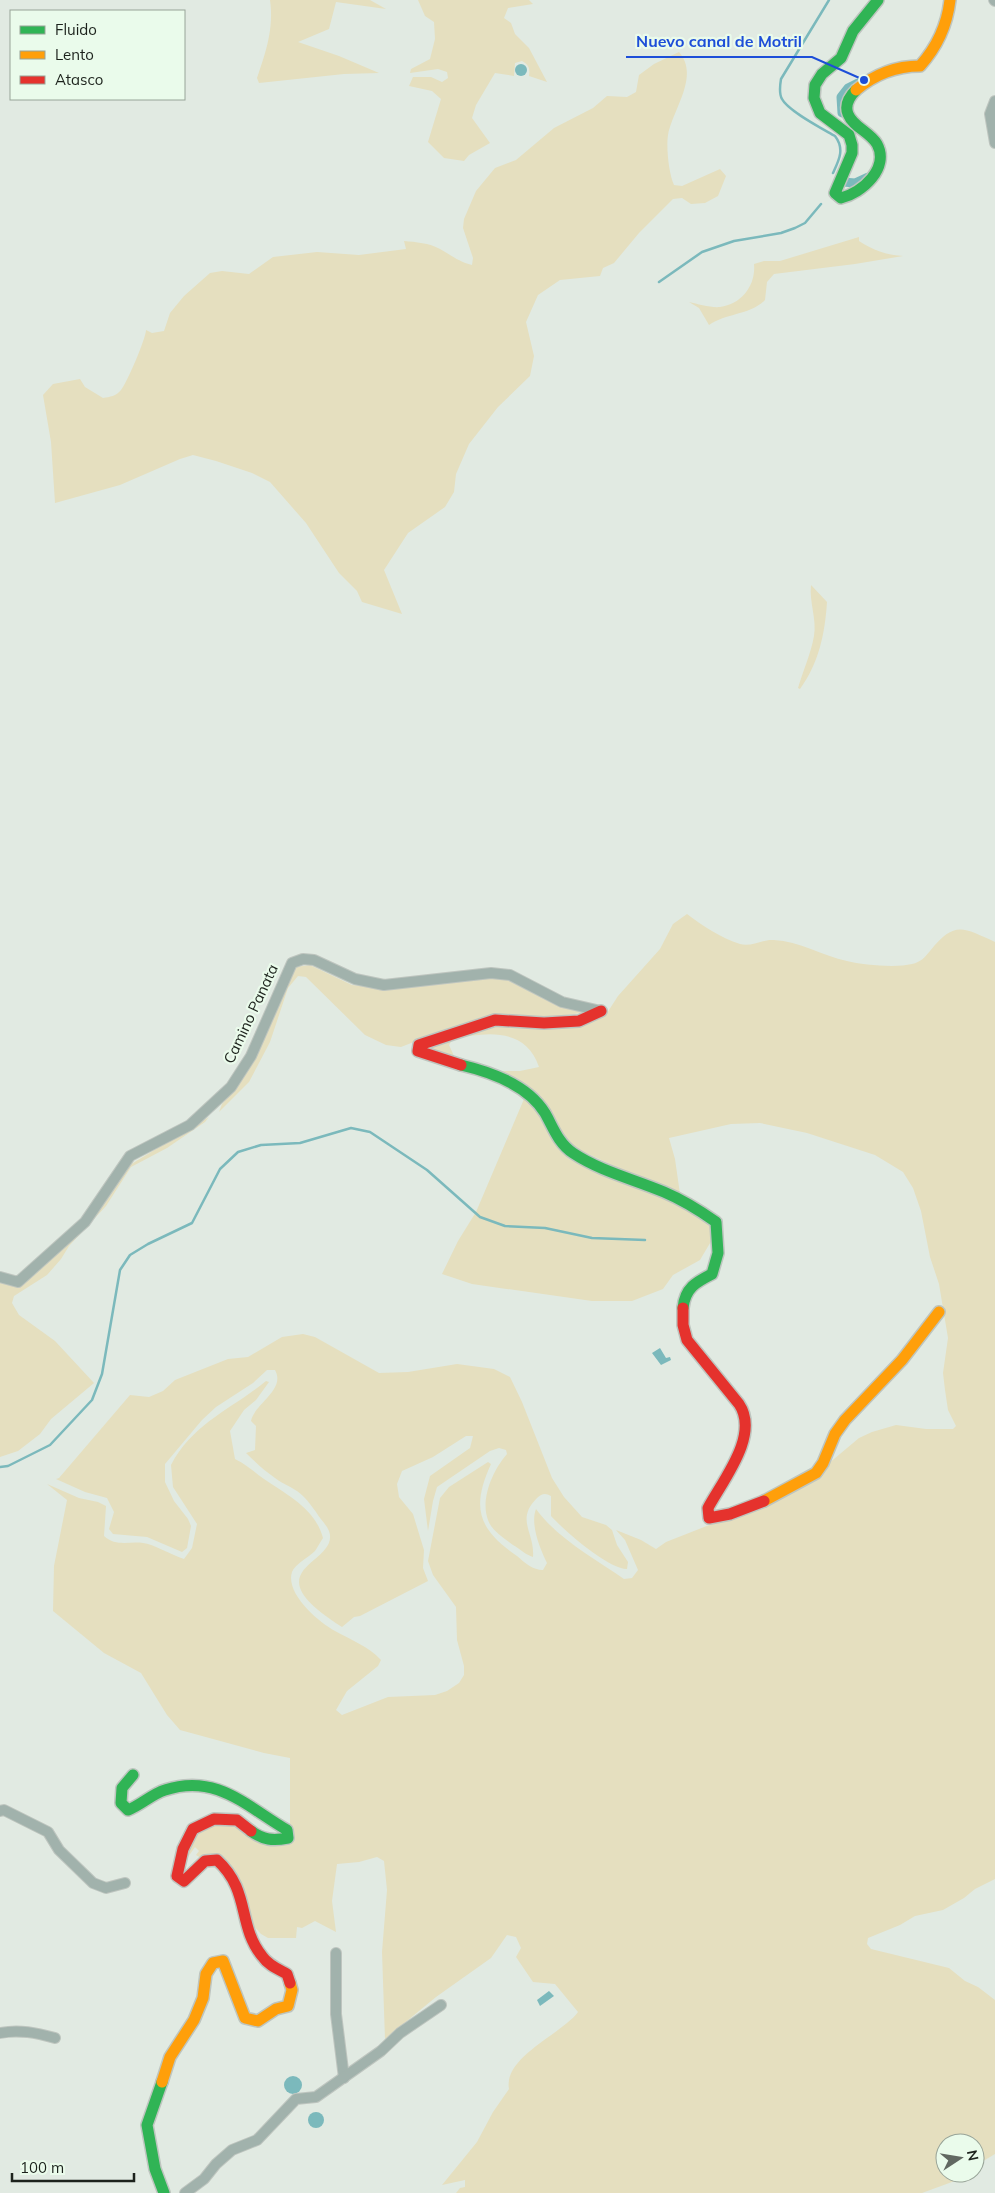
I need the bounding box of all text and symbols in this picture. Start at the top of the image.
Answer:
legend [10,10,185,100]
text: Fluido [55,20,97,39]
callout: Nuevo canal de Motril [626,26,812,57]
text: Nuevo canal de Motril [636,31,802,51]
text: Lento [55,45,94,64]
text: Atasco [55,70,103,89]
street label: Camino Panata [219,961,282,1067]
north arrow [935,2133,985,2183]
text: N [963,2148,983,2162]
scale bar [12,2150,135,2182]
text: 100 m [20,2158,64,2177]

